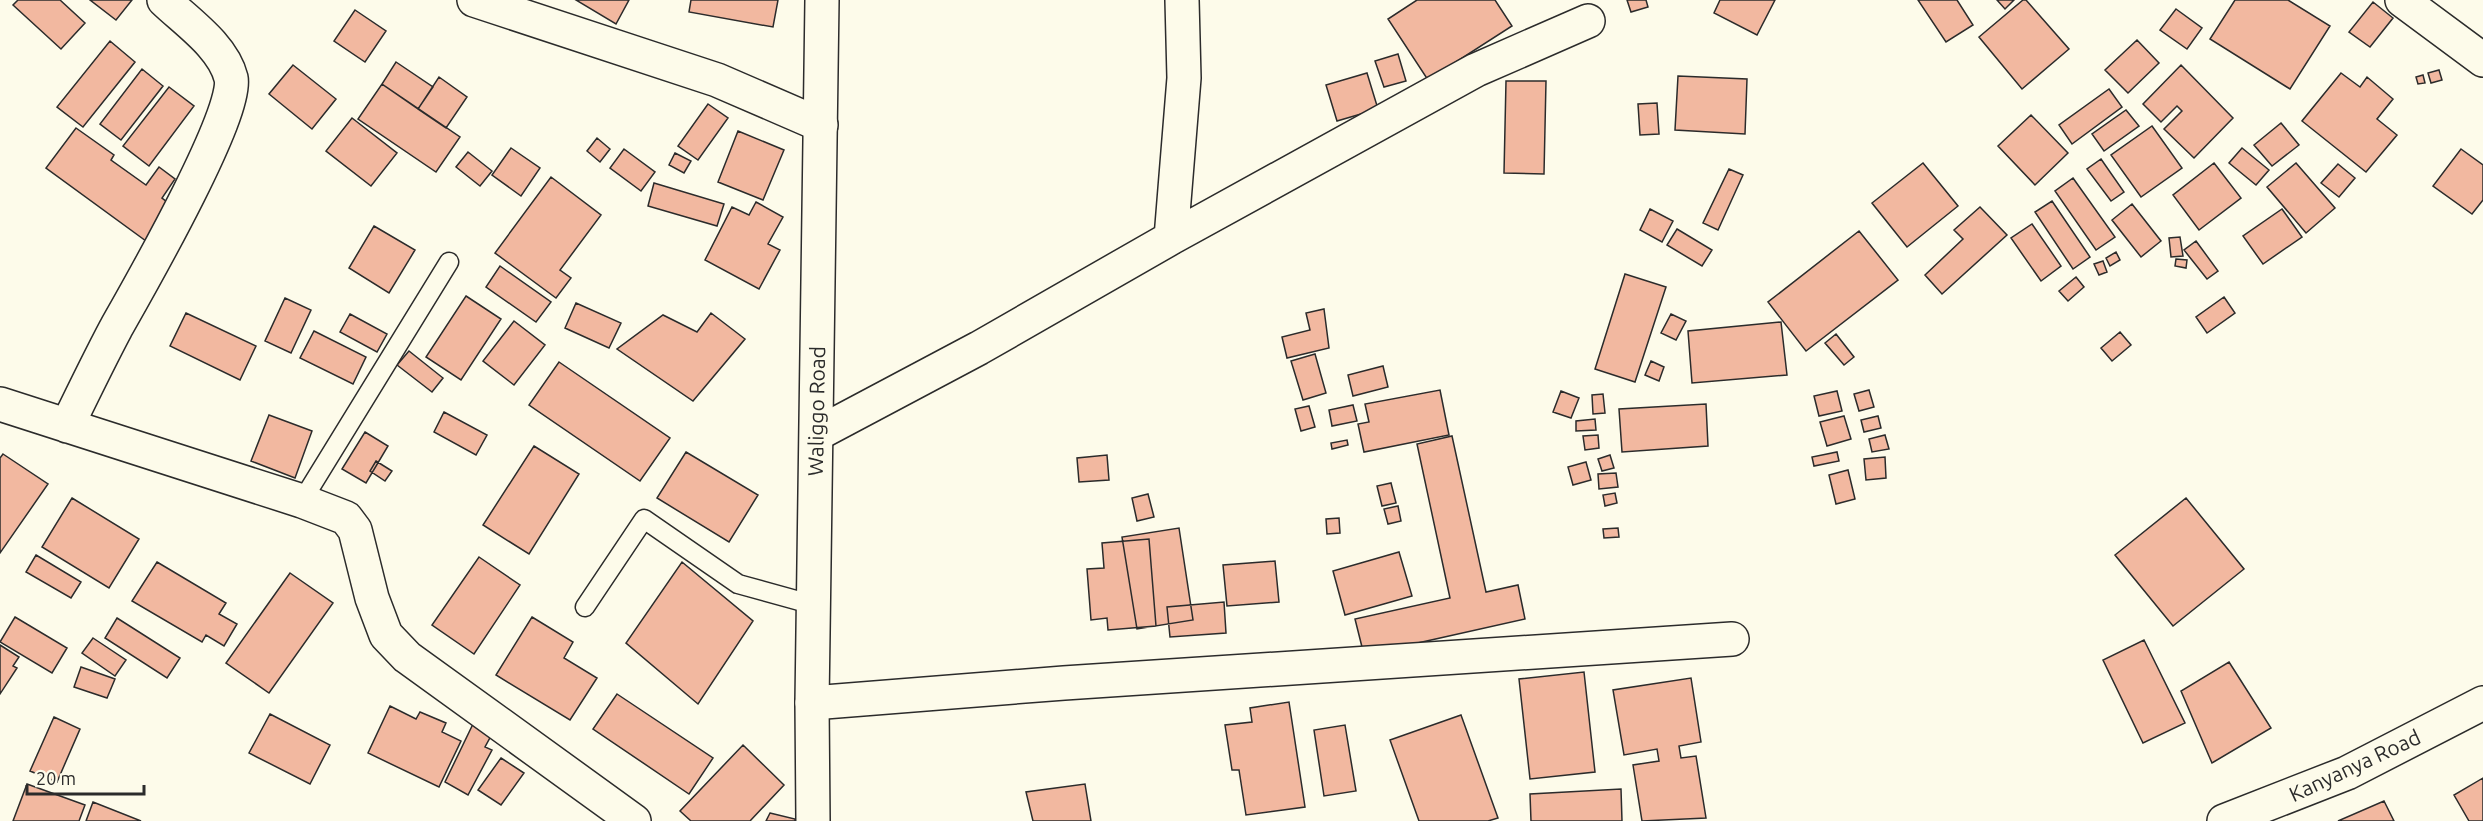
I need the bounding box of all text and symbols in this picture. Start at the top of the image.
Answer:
street label: Waliggo Road [803,346,829,476]
street label: Kanyanya Road [2285,724,2424,806]
scale bar [27,758,144,796]
text: 20 m [36,768,76,788]

